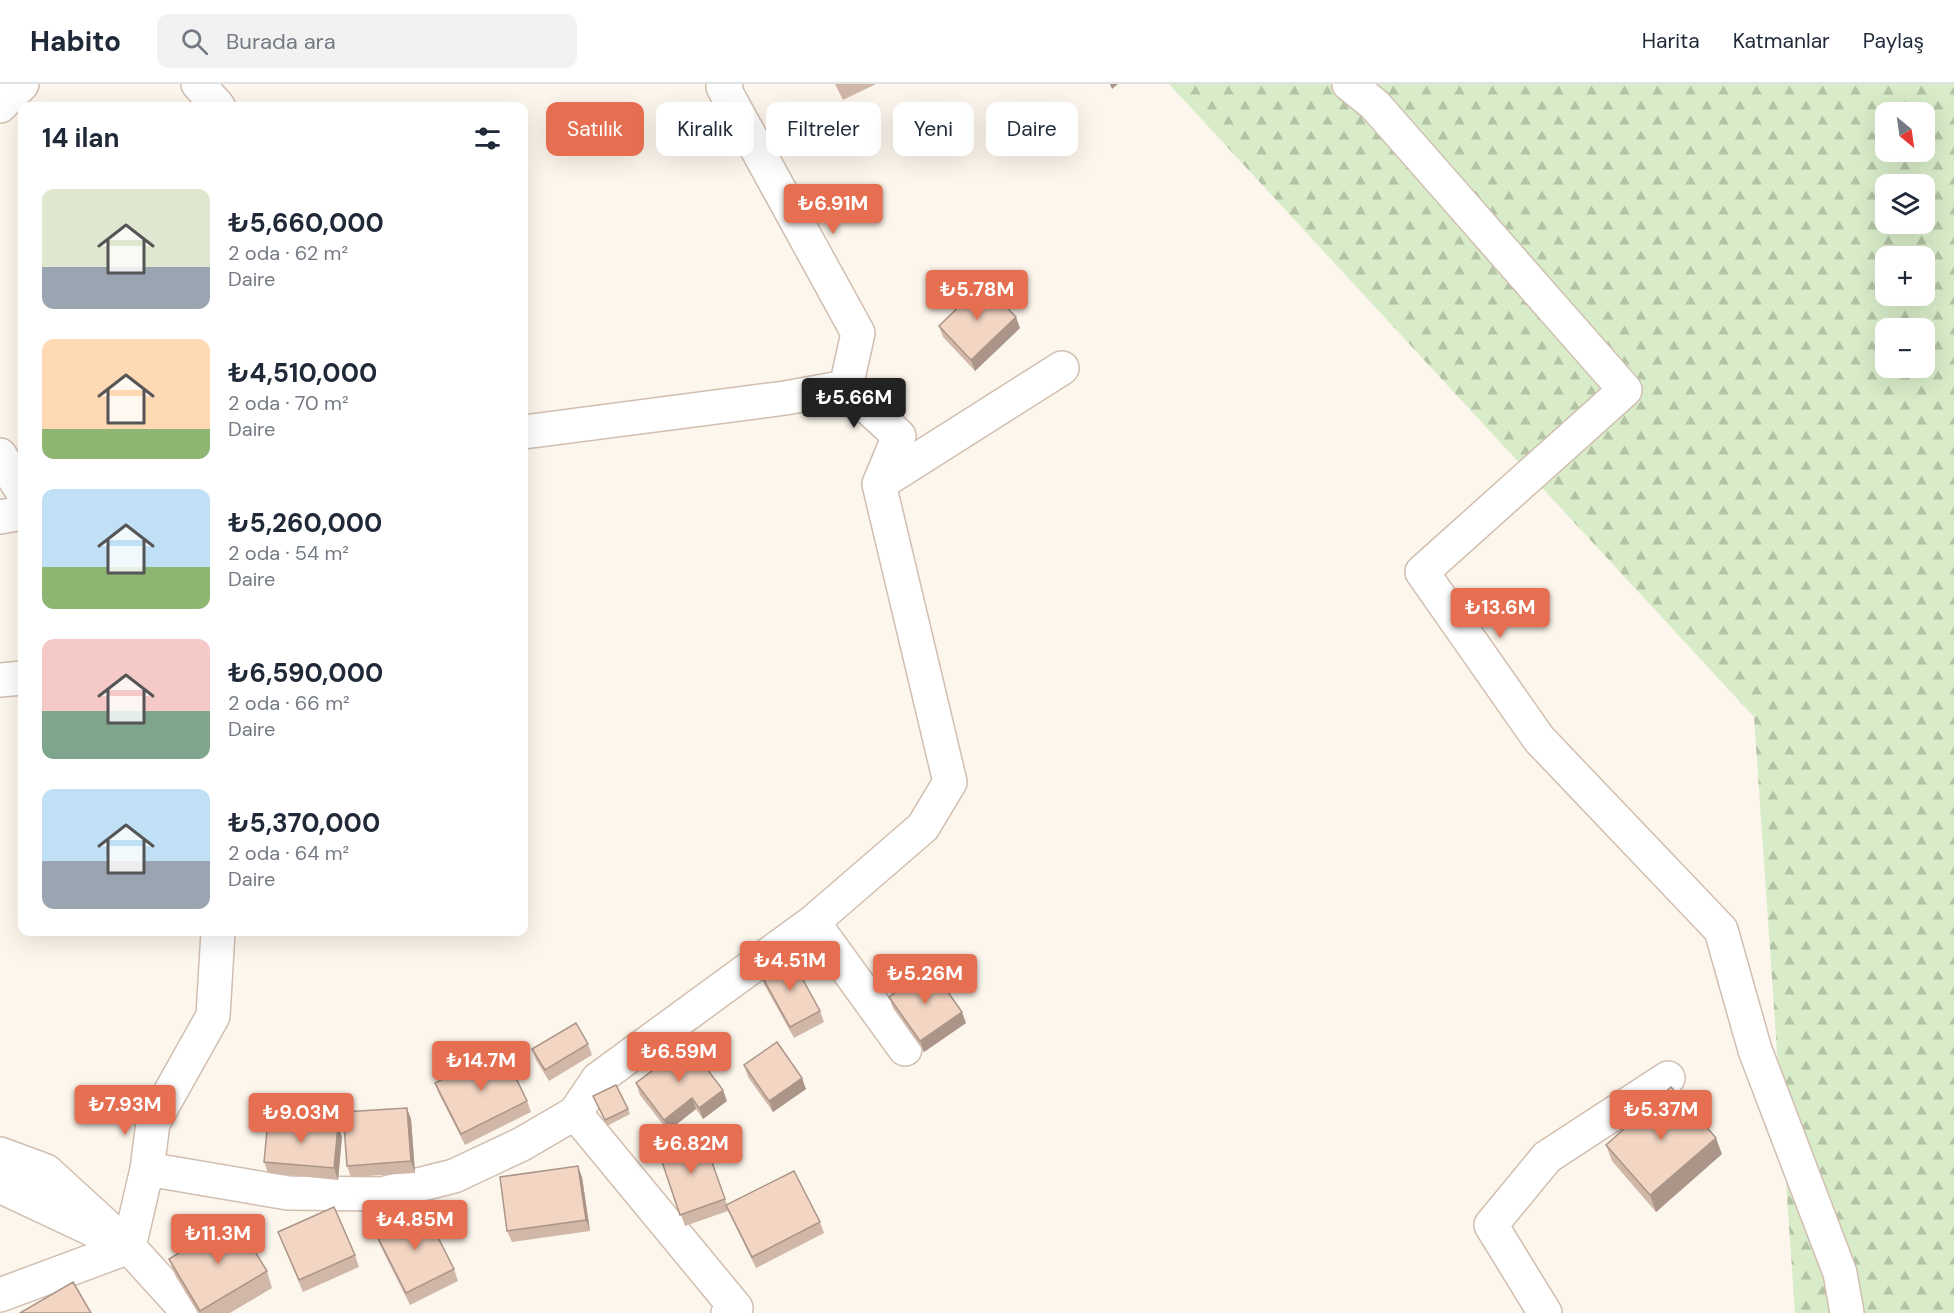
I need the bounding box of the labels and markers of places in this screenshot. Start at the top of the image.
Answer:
pin: ₺6.91M [784,184,882,235]
pin: ₺5.78M [928,270,1026,321]
pin: ₺5.66M [805,378,903,429]
pin: ₺13.6M [1451,588,1549,639]
pin: ₺4.51M [741,941,839,992]
pin: ₺5.26M [876,954,974,1005]
pin: ₺6.59M [630,1032,728,1083]
pin: ₺14.7M [432,1041,530,1092]
pin: ₺7.93M [76,1085,174,1136]
pin: ₺5.37M [1612,1090,1710,1141]
pin: ₺9.03M [252,1093,350,1144]
pin: ₺6.82M [642,1124,740,1175]
pin: ₺4.85M [366,1200,464,1251]
pin: ₺11.3M [169,1214,267,1265]

